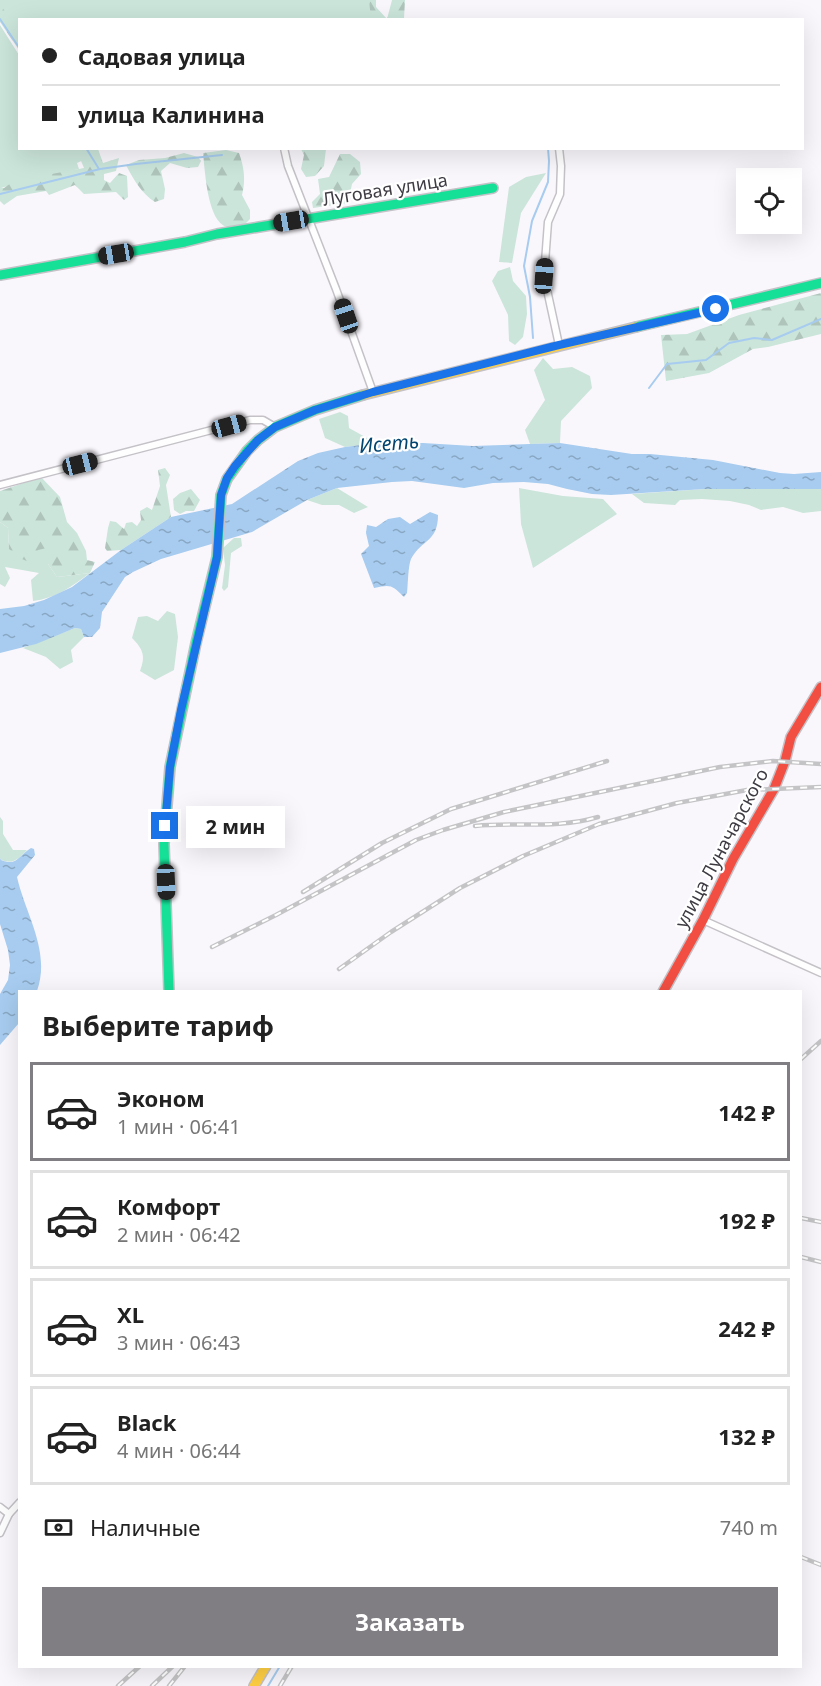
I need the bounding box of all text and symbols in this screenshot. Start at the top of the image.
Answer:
text: Садовая улица [78,41,246,71]
text: улица Калинина [78,99,265,129]
street label: Луговая улица [321,167,449,211]
map controls [736,168,802,234]
button: locate [736,168,802,234]
car [272,209,310,233]
car [97,242,135,266]
car [534,257,554,295]
route start [702,295,729,322]
car [332,296,360,336]
car [209,413,249,439]
water label: Исеть [358,427,420,459]
car [60,451,100,477]
street label: улица Луначарского [669,764,773,932]
callout: 2 мин [186,805,285,847]
route end [151,812,178,839]
text: 2 мин [206,813,265,840]
car [156,864,176,900]
text: Выберите тариф [42,1007,274,1044]
text: Эконом [117,1083,205,1113]
icon: car [45,1085,99,1139]
text: 142 ₽ [718,1097,775,1127]
text: 1 мин · 06:41 [117,1113,241,1140]
text: Комфорт [117,1191,220,1221]
icon: car [45,1193,99,1247]
text: 192 ₽ [718,1205,775,1235]
text: 2 мин · 06:42 [117,1221,241,1248]
text: XL [117,1299,144,1329]
icon: car [45,1301,99,1355]
text: 242 ₽ [718,1313,775,1343]
text: 3 мин · 06:43 [117,1329,241,1356]
text: Black [117,1407,176,1437]
icon: car [45,1409,99,1463]
text: 132 ₽ [718,1421,775,1451]
text: 4 мин · 06:44 [117,1437,241,1464]
icon: cash [42,1511,75,1544]
text: Наличные [90,1512,200,1542]
text: 740 m [720,1514,778,1541]
button: Заказать [42,1587,778,1656]

